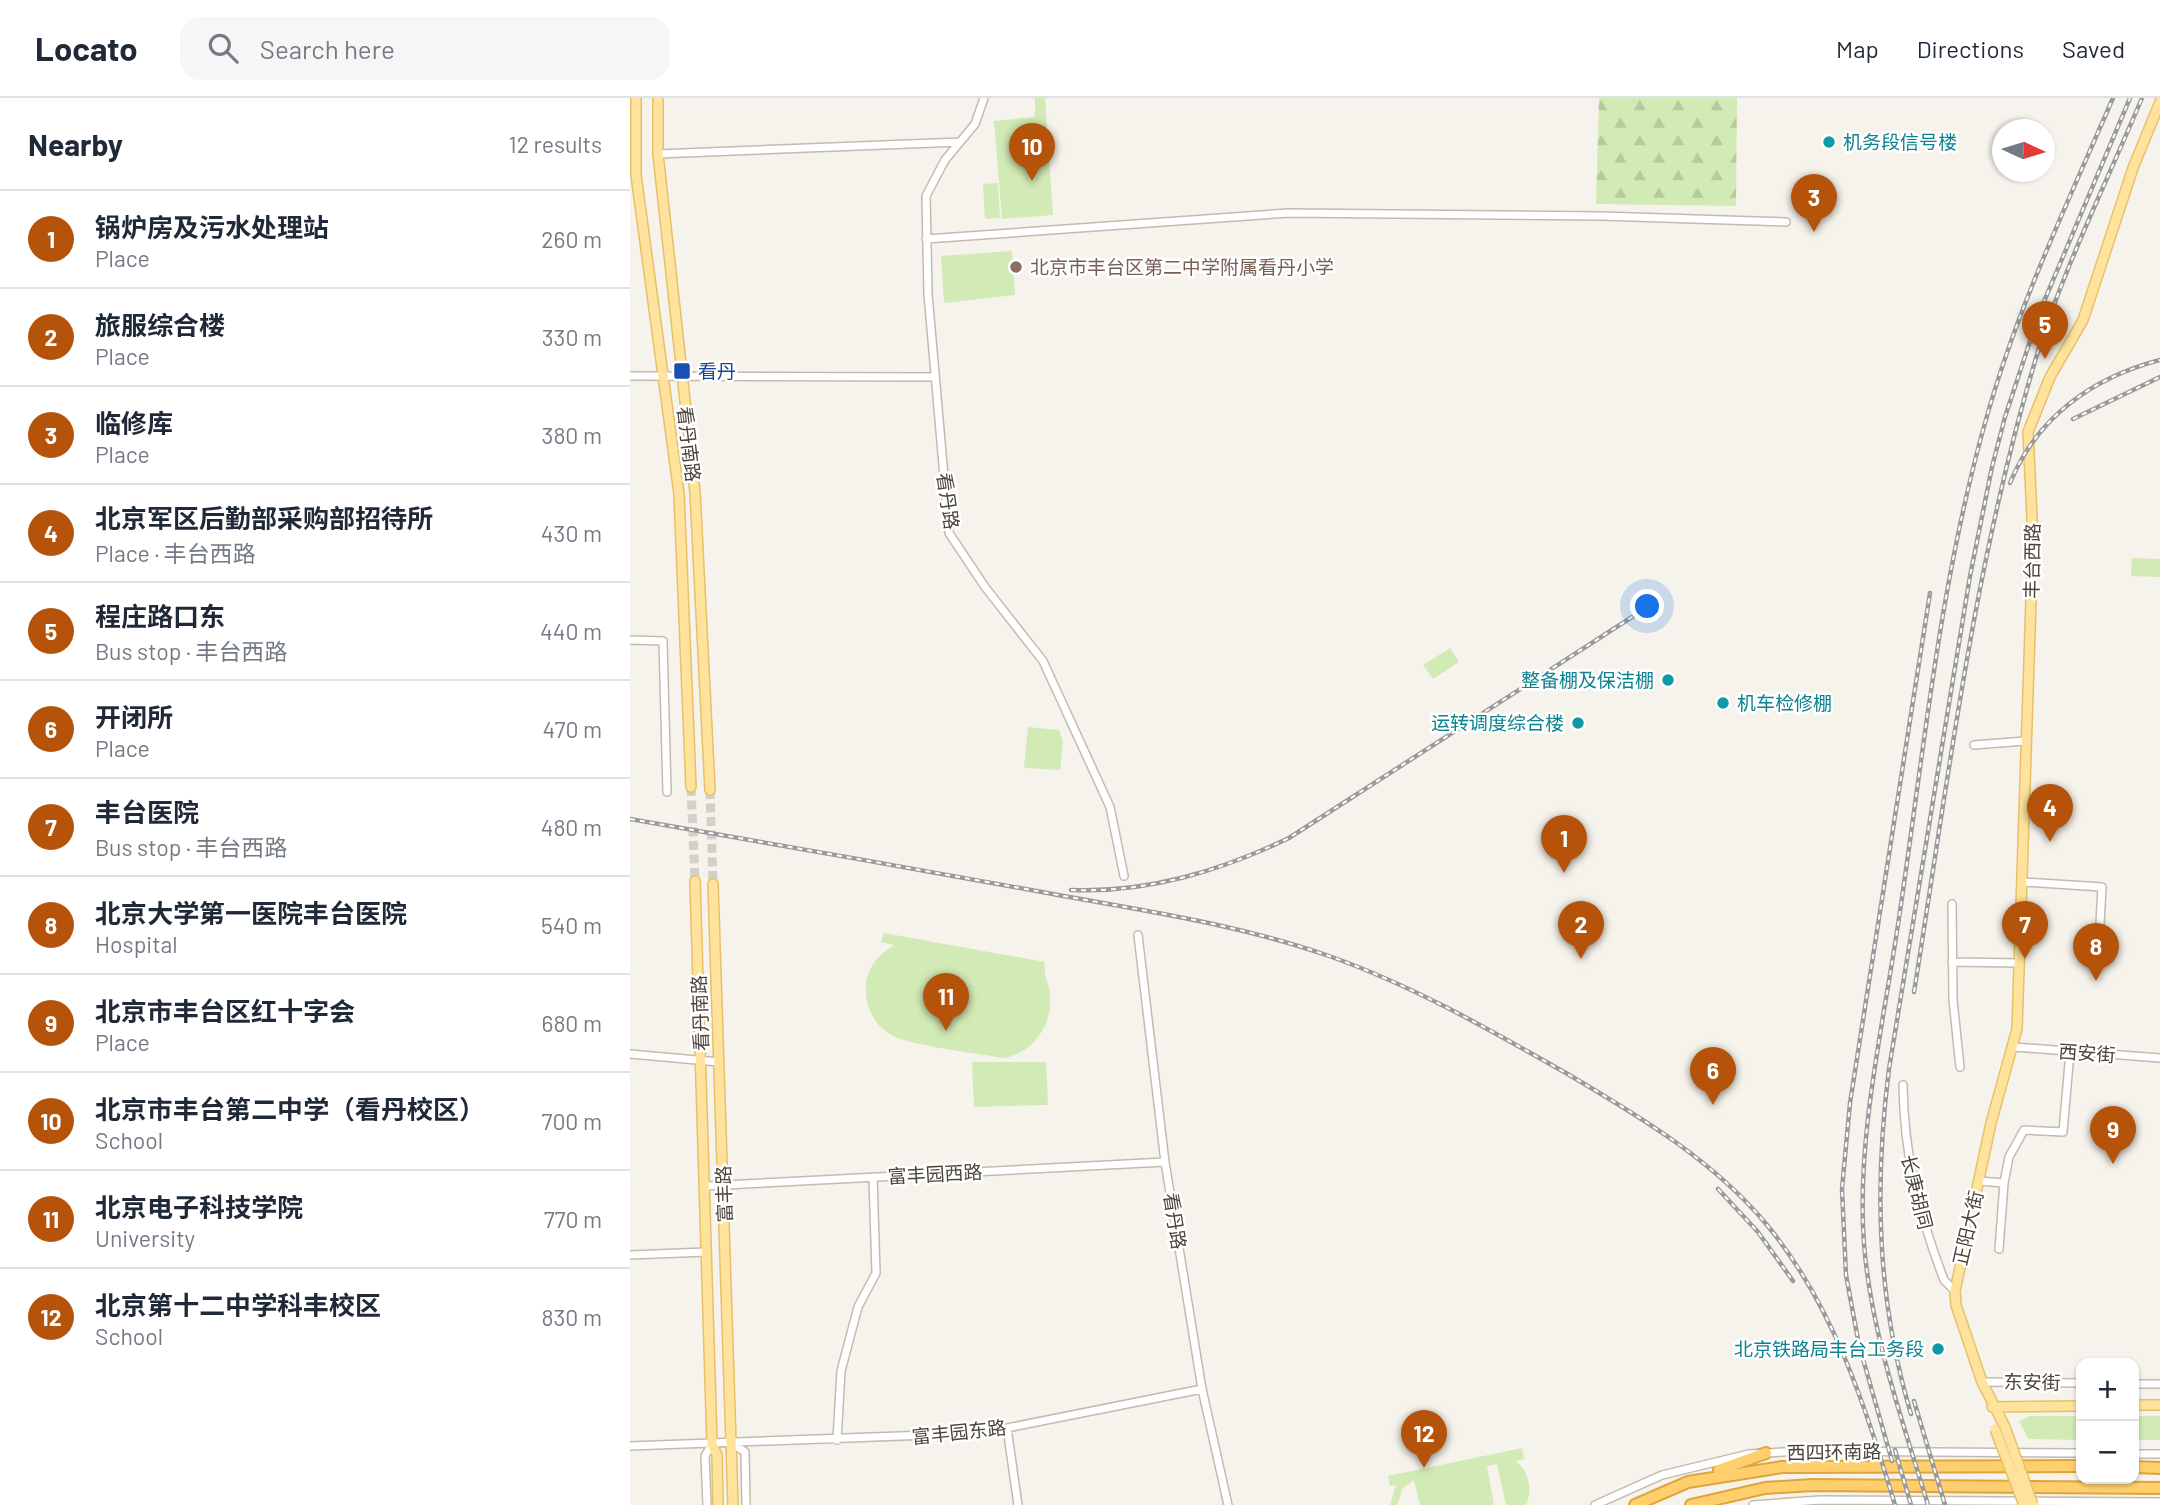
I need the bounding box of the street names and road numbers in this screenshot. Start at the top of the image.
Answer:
street label: 看丹南路 [673,405,706,483]
street label: 看丹路 [933,471,964,531]
street label: 丰台西路 [2019,523,2044,599]
street label: 看丹南路 [687,975,712,1051]
street label: 西安街 [2058,1039,2116,1066]
street label: 长庚胡同 [1897,1152,1938,1232]
street label: 富丰园西路 [887,1160,983,1187]
street label: 富丰路 [711,1165,736,1223]
street label: 正阳大街 [1948,1188,1987,1268]
street label: 看丹路 [1160,1191,1191,1251]
street label: 东安街 [2003,1370,2061,1393]
street label: 富丰园东路 [910,1415,1007,1448]
street label: 西四环南路 [1786,1439,1882,1464]

